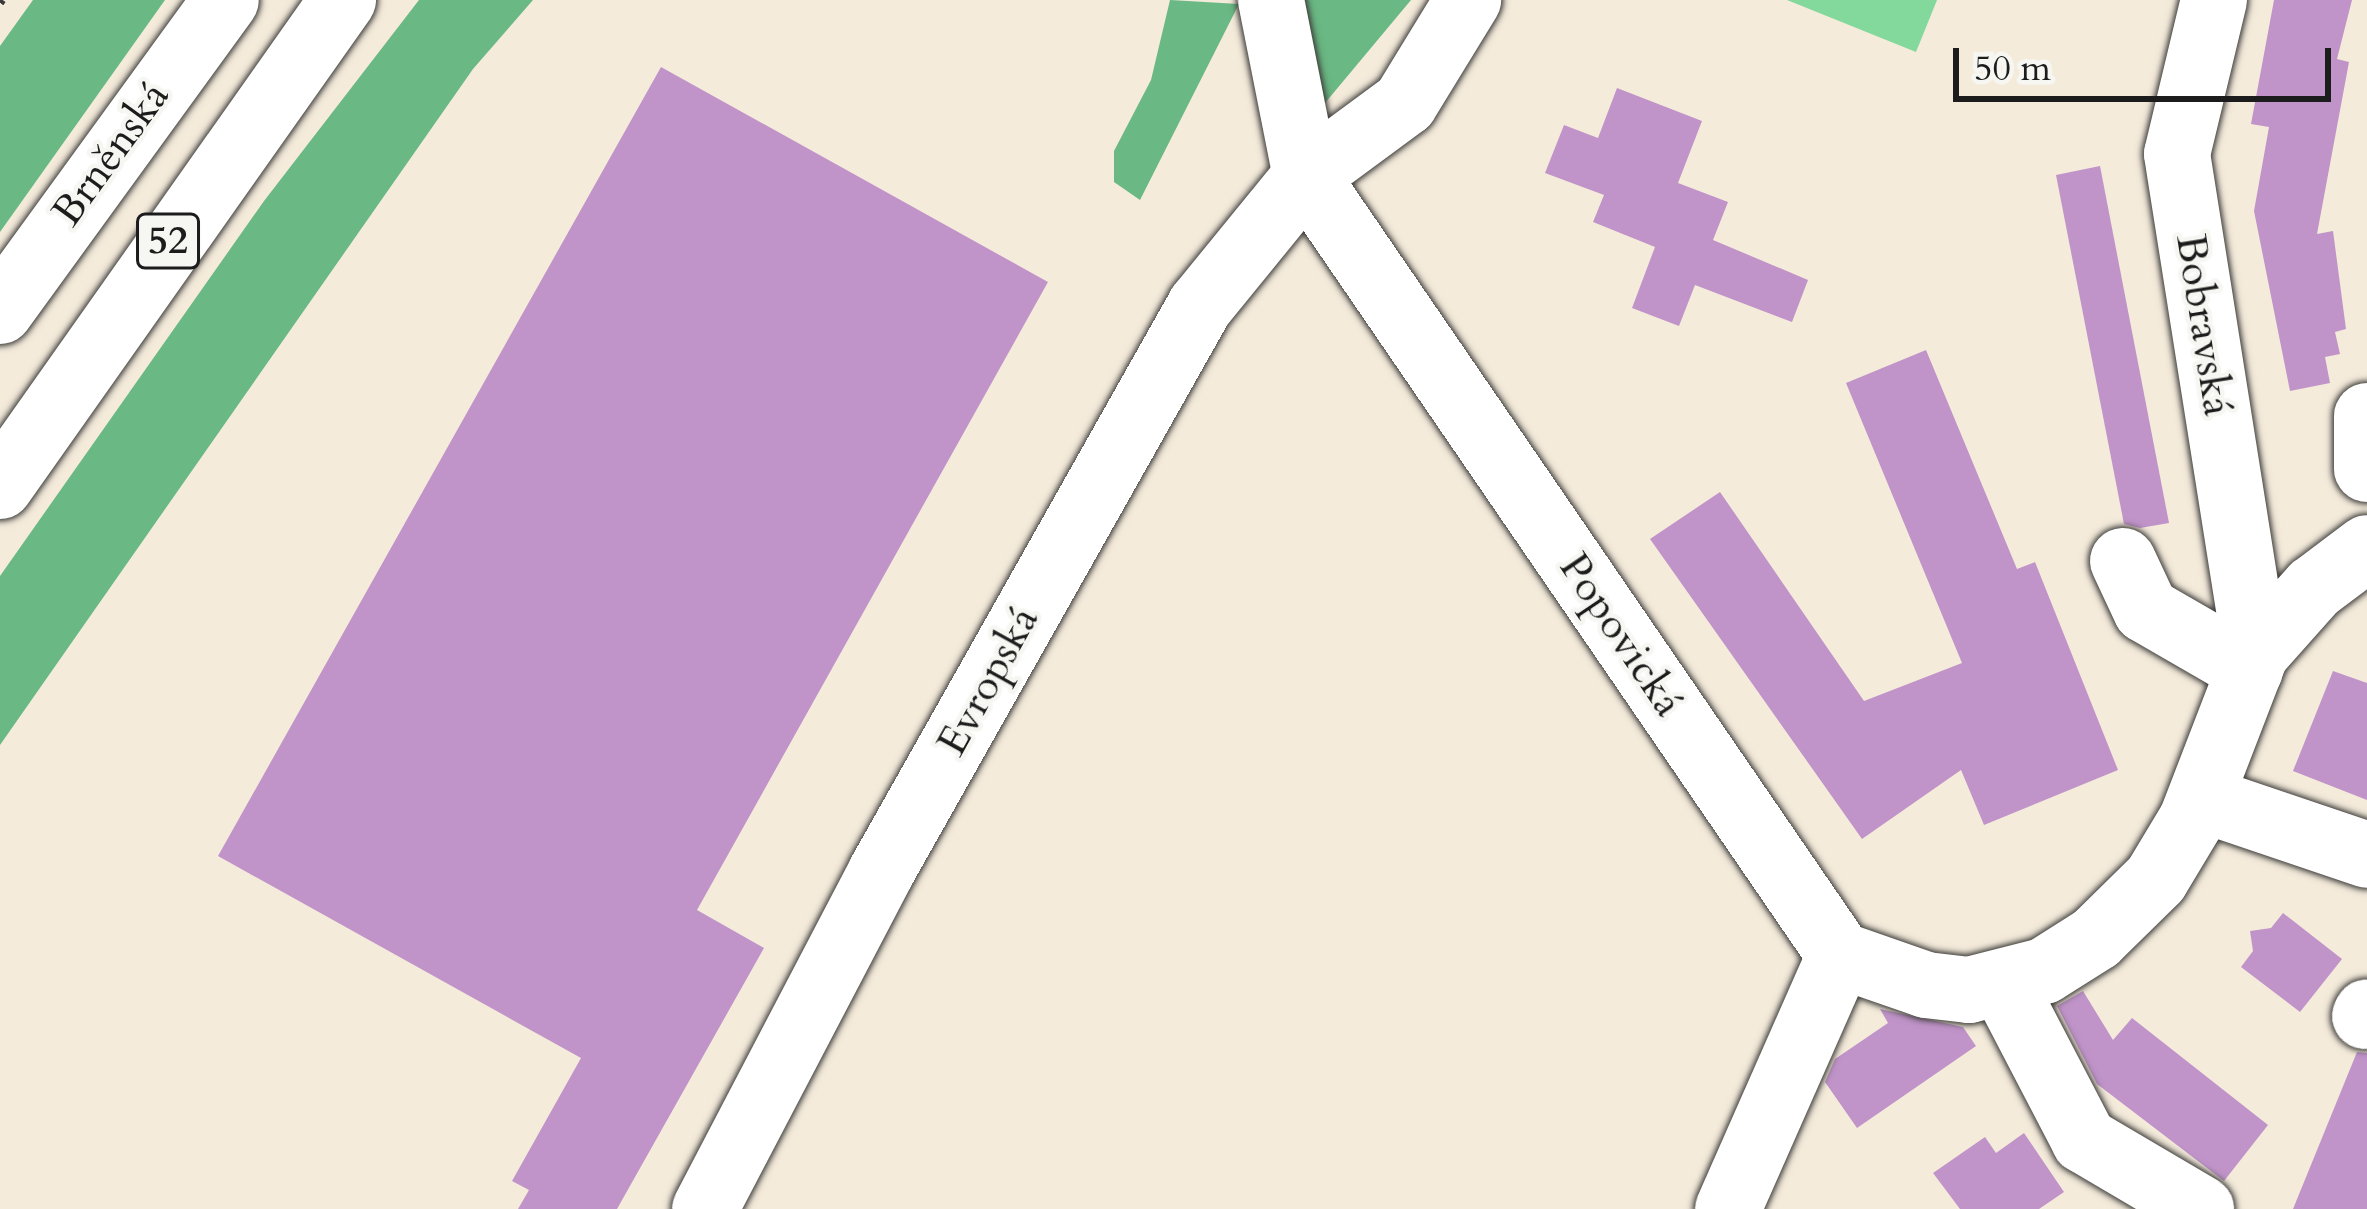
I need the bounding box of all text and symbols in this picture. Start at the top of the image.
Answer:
scale bar [1959,24,2337,98]
text: 50 m [1974,44,2051,93]
street label: Brněnská [42,72,180,236]
road number: 52 [135,208,201,274]
street label: Bobravská [2165,231,2243,419]
street label: Popovická [1548,544,1694,726]
street label: Evropská [927,598,1049,764]

